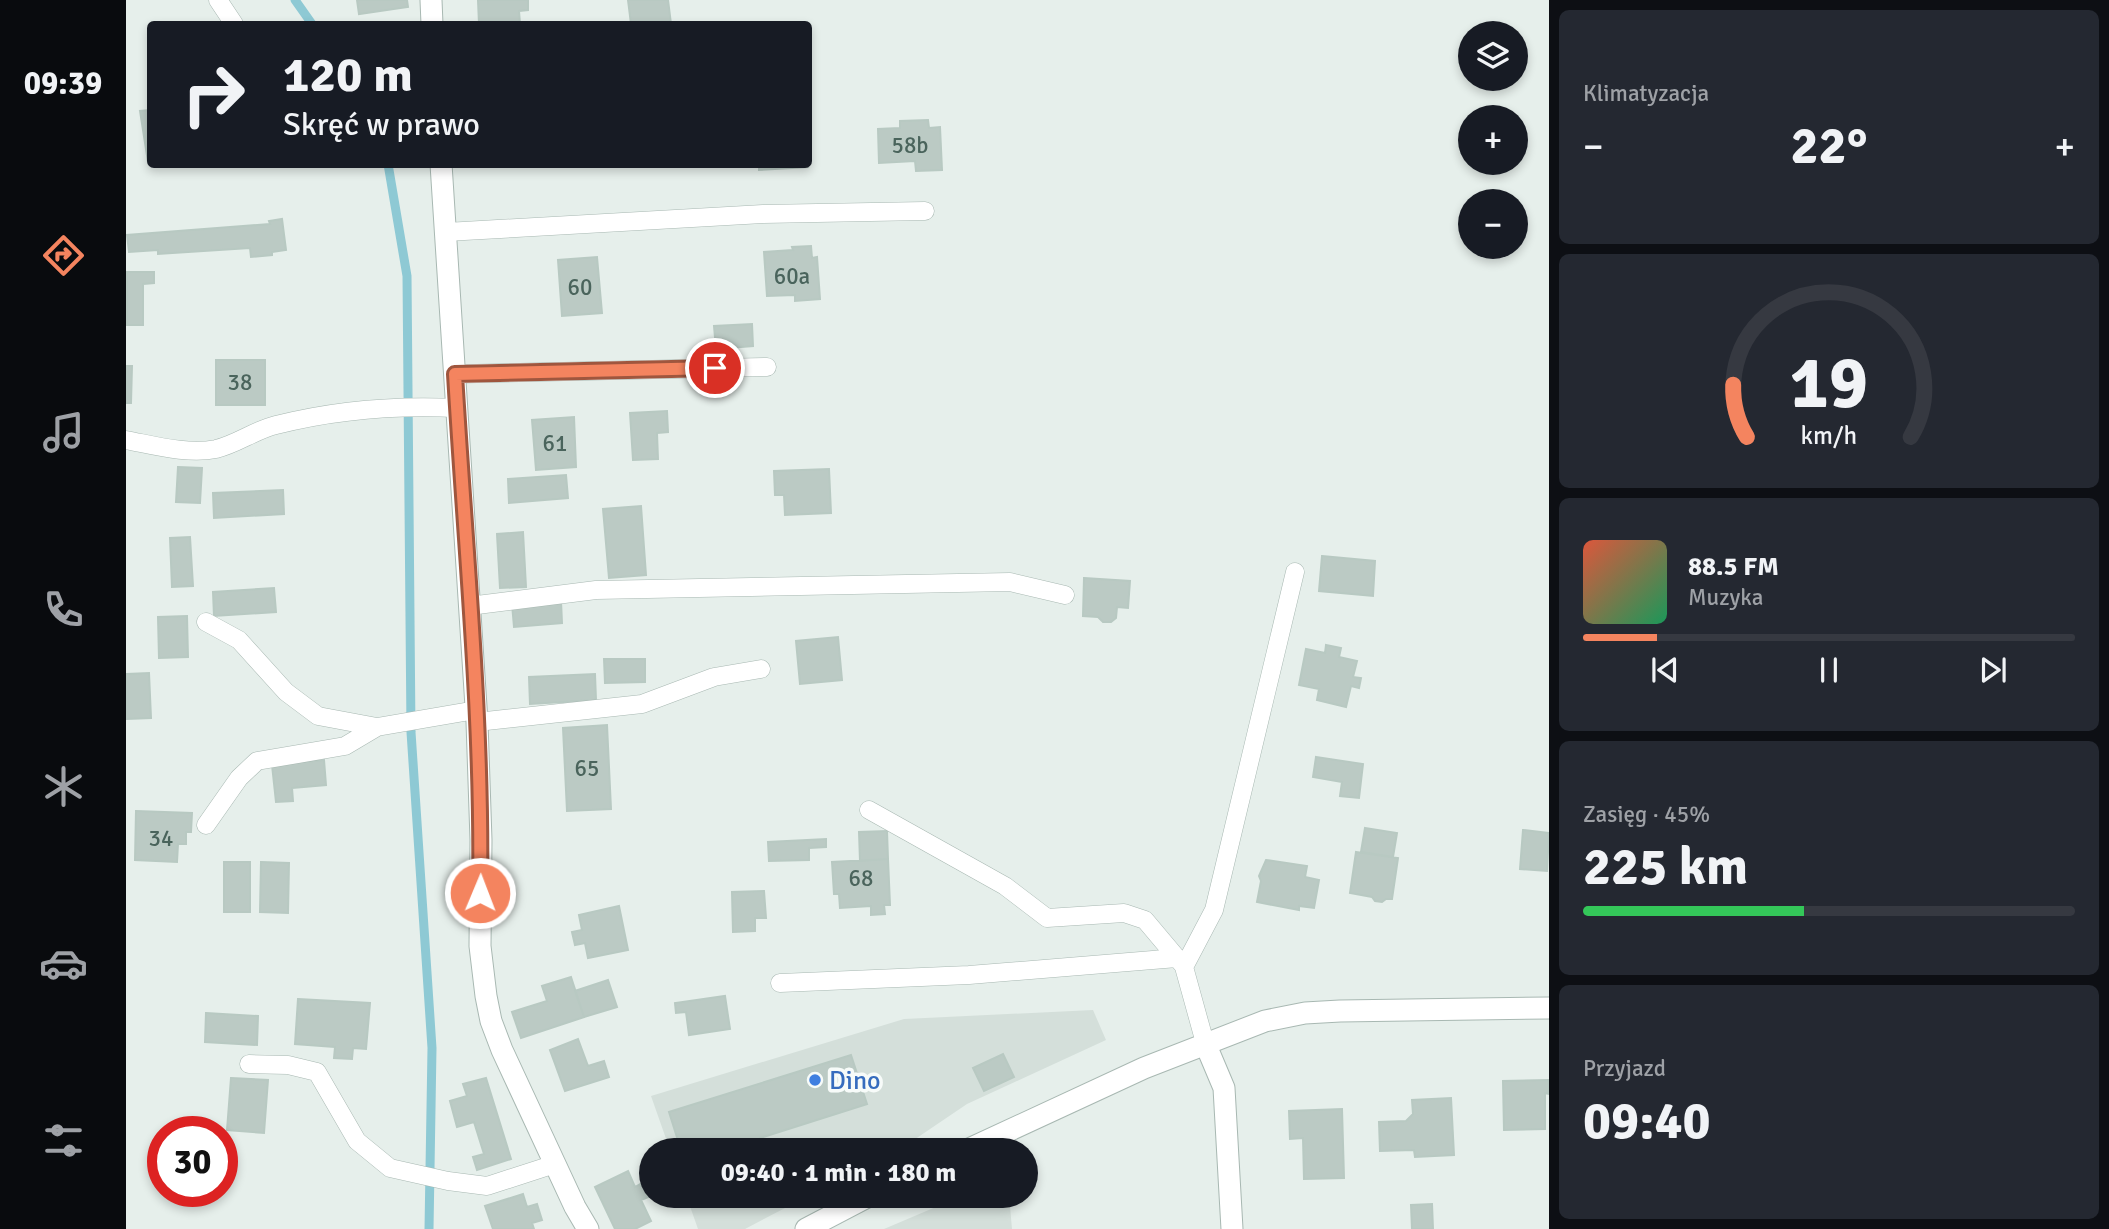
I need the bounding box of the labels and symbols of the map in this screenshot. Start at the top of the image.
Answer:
house number: 58b [892,131,928,160]
house number: 60a [774,262,810,291]
house number: 60 [568,273,592,302]
pin [685,338,745,398]
house number: 38 [228,368,252,397]
house number: 61 [543,429,567,458]
house number: 65 [575,754,599,783]
house number: 34 [149,824,173,853]
position arrow [443,856,517,930]
house number: 68 [849,864,873,893]
place label: Dino [829,1065,881,1097]
marker: Dino [807,1072,823,1088]
speed limit sign: 30 [147,1116,238,1207]

